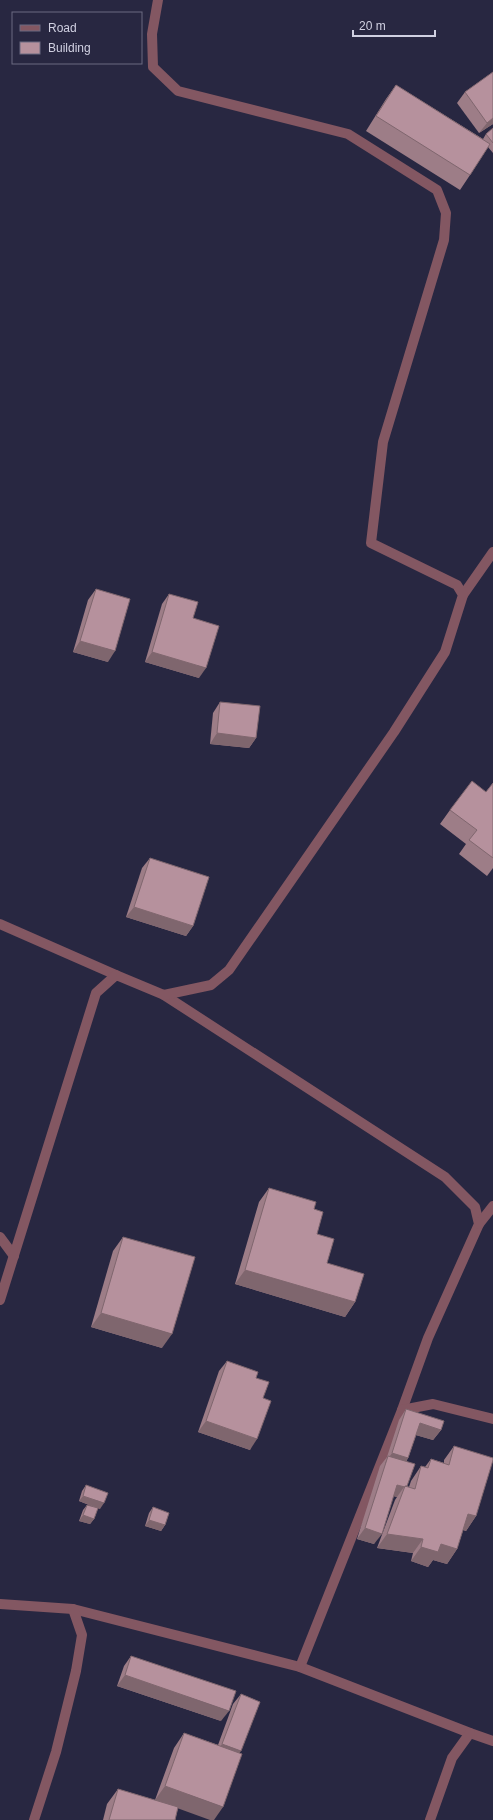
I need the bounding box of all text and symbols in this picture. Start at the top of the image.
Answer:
legend [12,12,142,64]
scale bar [353,12,435,38]
text: 20 m [359,19,386,33]
text: Road [48,21,77,35]
text: Building [48,41,91,55]

